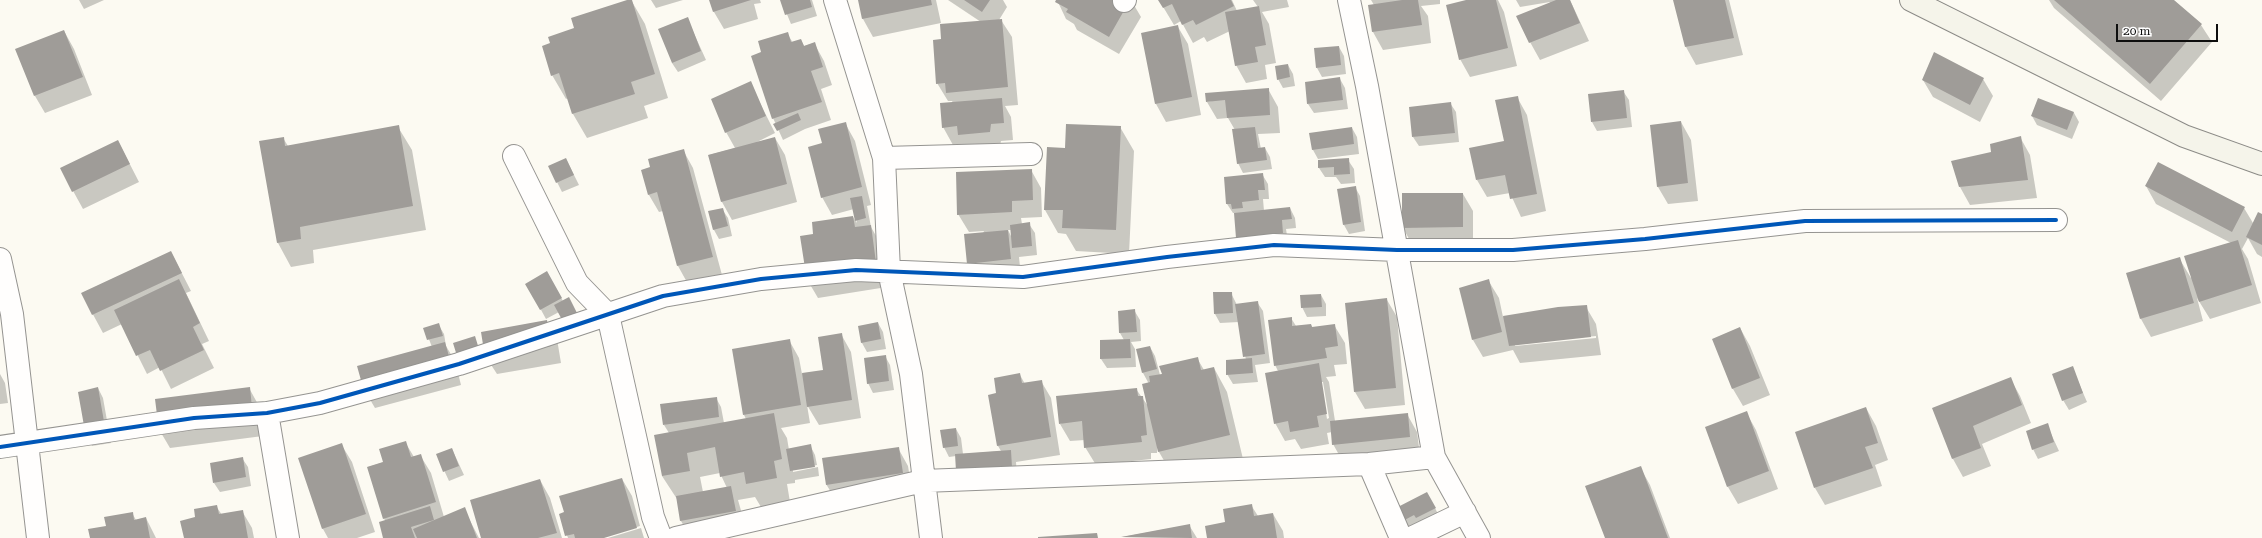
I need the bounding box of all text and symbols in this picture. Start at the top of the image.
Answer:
scale bar [2118,16,2220,42]
text: 20 m [2123,24,2150,38]

